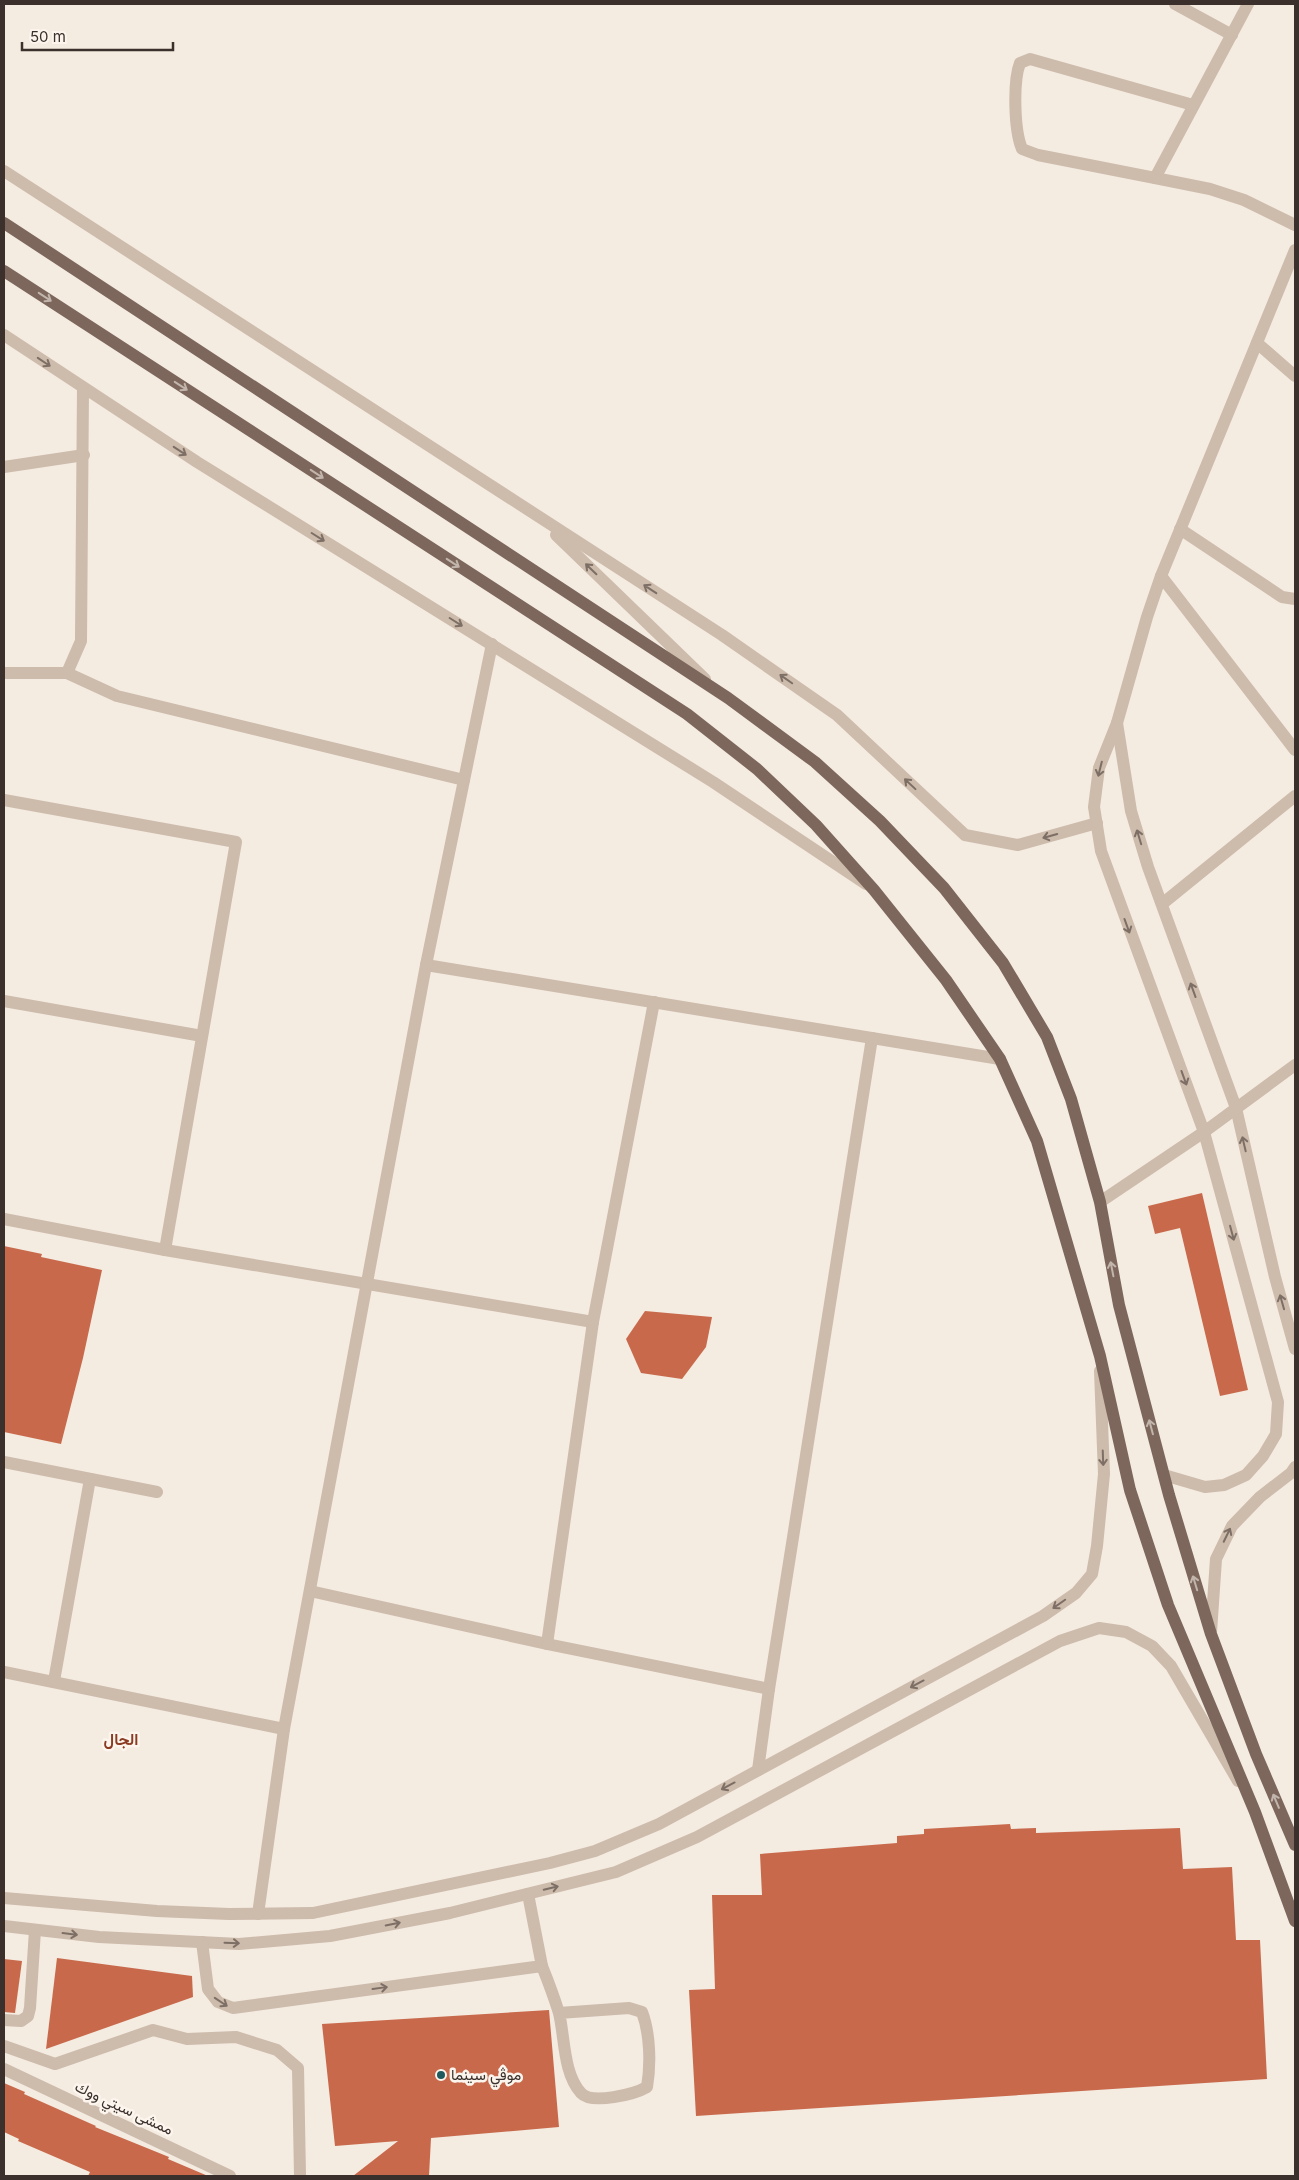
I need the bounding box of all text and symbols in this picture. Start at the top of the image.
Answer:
scale bar [22,20,174,52]
text: 50 m [30,27,66,46]
one-way arrow [37,292,51,302]
one-way arrow [37,357,51,367]
one-way arrow [174,381,188,391]
one-way arrow [173,446,187,456]
one-way arrow [310,470,324,480]
one-way arrow [311,532,325,542]
one-way arrow [446,558,460,568]
one-way arrow [584,563,597,575]
one-way arrow [644,584,658,594]
one-way arrow [449,618,463,628]
one-way arrow [779,674,793,684]
one-way arrow [1095,760,1104,776]
one-way arrow [903,778,916,790]
one-way arrow [1133,829,1143,845]
one-way arrow [1042,832,1058,842]
one-way arrow [1123,917,1132,933]
one-way arrow [1188,983,1197,998]
one-way arrow [1180,1070,1189,1085]
one-way arrow [1239,1136,1248,1152]
one-way arrow [1227,1225,1237,1241]
one-way arrow [1107,1261,1117,1277]
one-way arrow [1276,1294,1286,1310]
one-way arrow [1146,1419,1155,1435]
one-way arrow [1098,1449,1108,1465]
one-way arrow [1222,1528,1232,1543]
one-way arrow [1190,1575,1200,1591]
one-way arrow [1052,1599,1066,1610]
one-way arrow [910,1679,925,1689]
district label: الجال [104,1729,138,1749]
one-way arrow [721,1781,736,1791]
one-way arrow [1270,1794,1280,1809]
one-way arrow [543,1883,559,1892]
one-way arrow [384,1919,400,1929]
one-way arrow [61,1929,77,1939]
one-way arrow [223,1939,239,1948]
one-way arrow [372,1983,388,1993]
one-way arrow [214,1996,228,2007]
place label: موڤي سينما [451,2065,521,2088]
marker: موڤي سينما [435,2069,447,2081]
street label: ممشى سيتي ووك [70,2076,176,2142]

